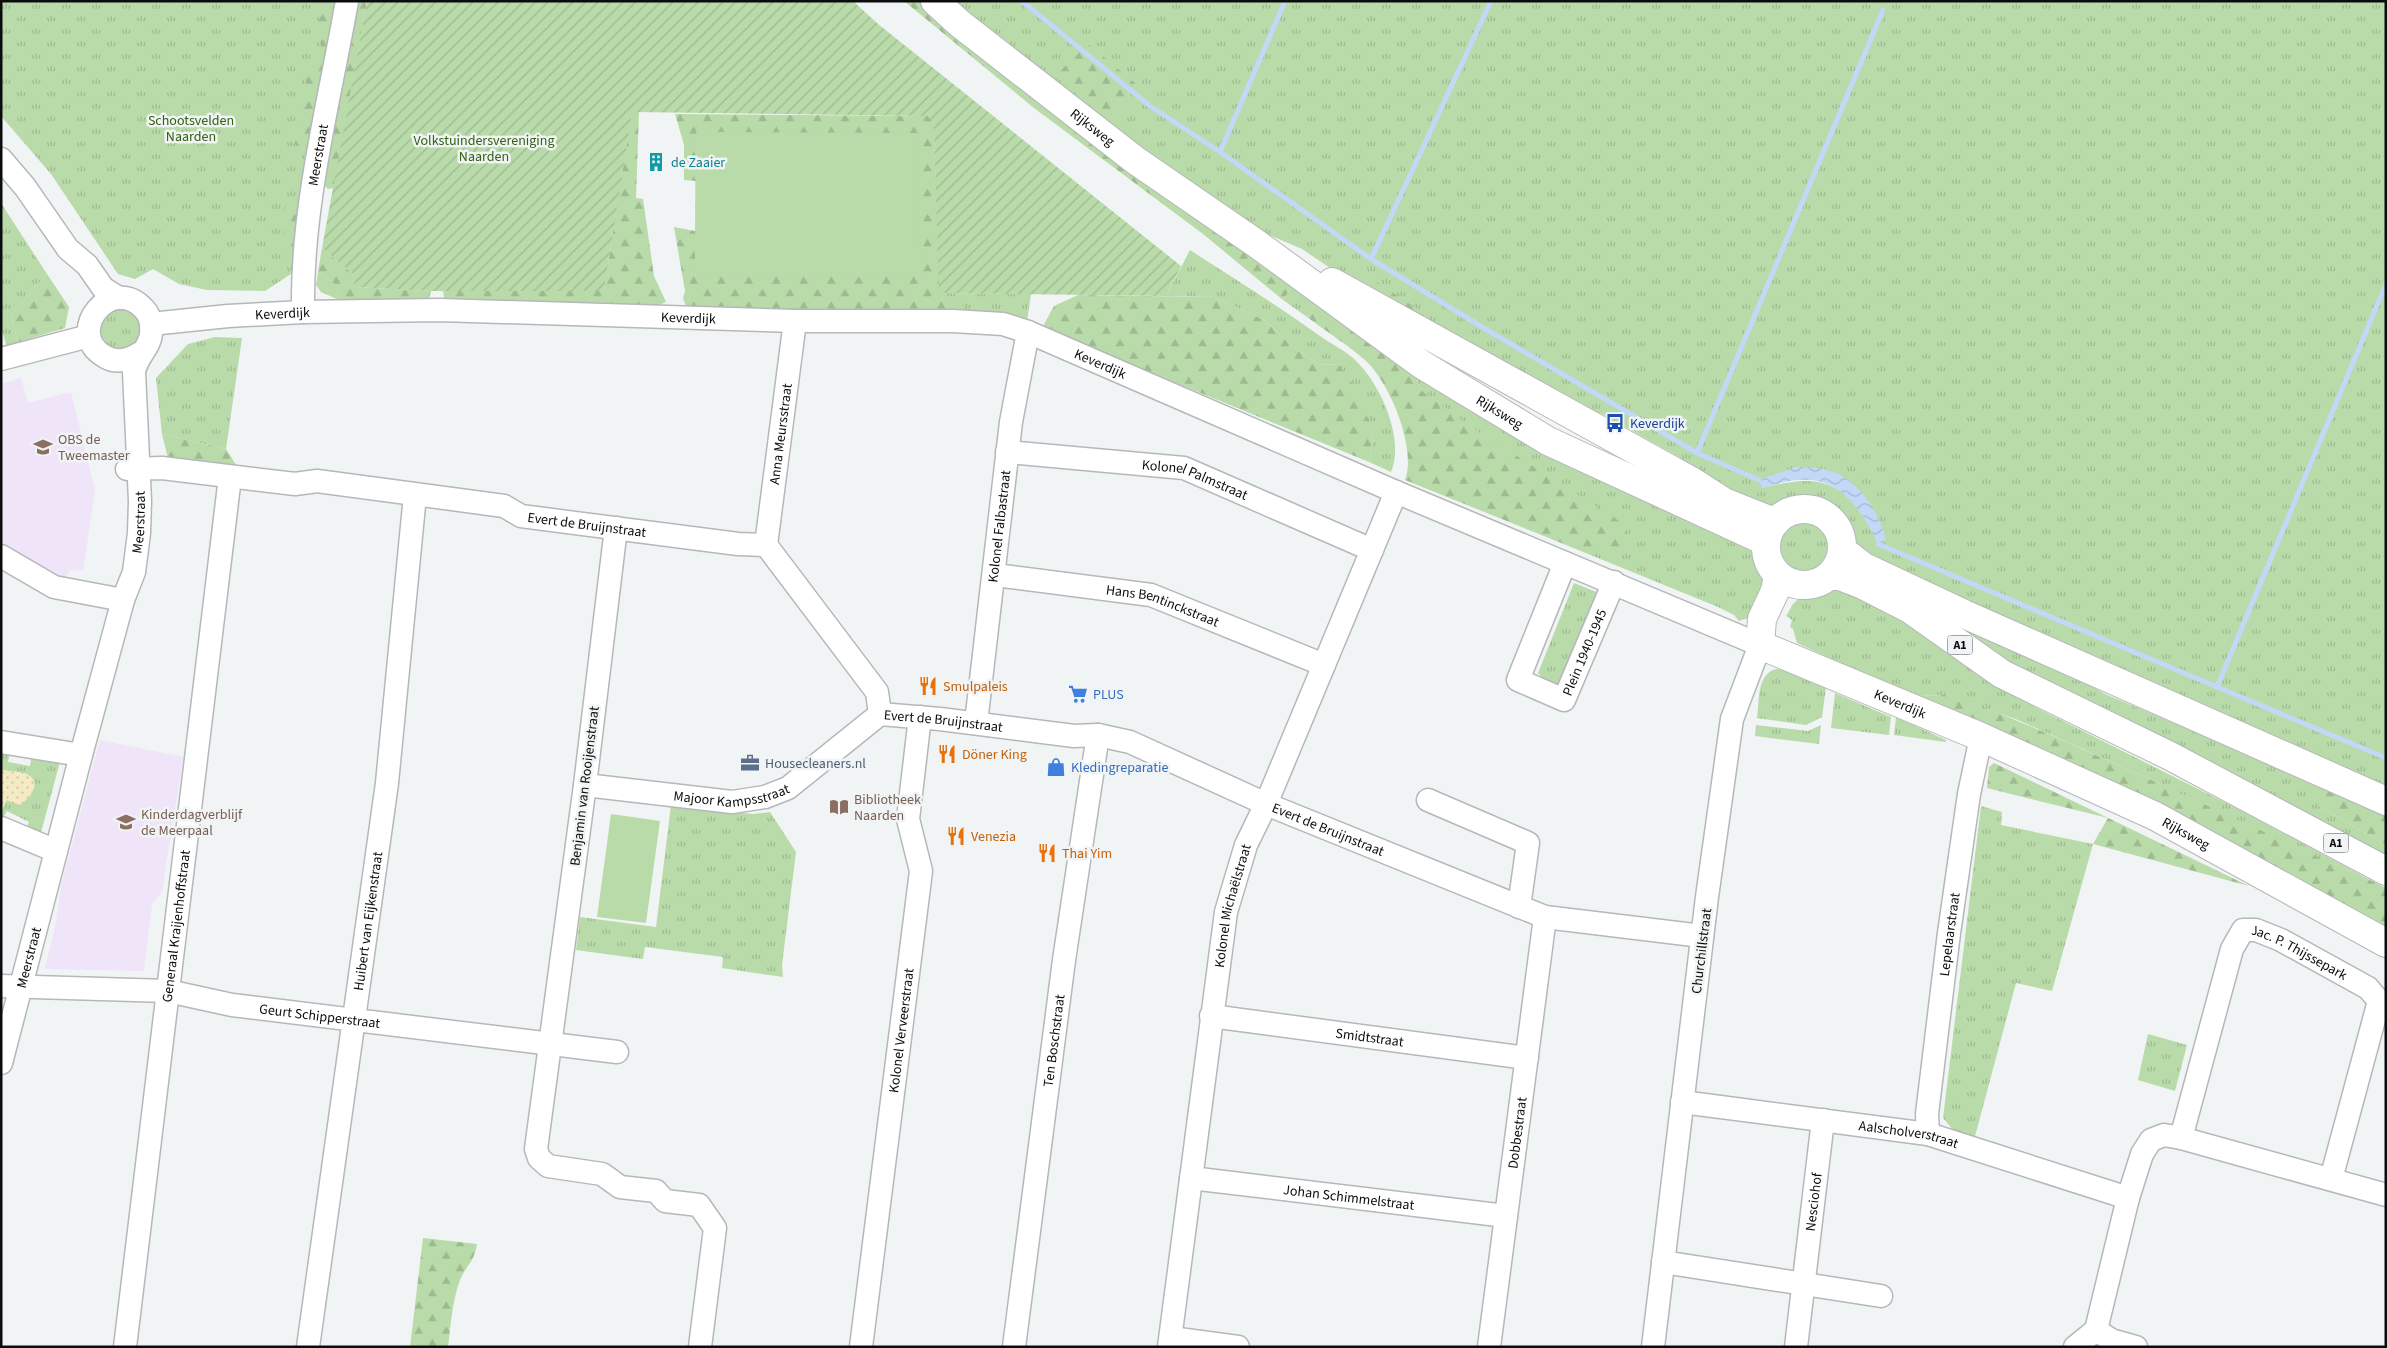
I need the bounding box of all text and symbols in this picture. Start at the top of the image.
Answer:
street label: Rijksweg [1066,104,1119,152]
park label: Schootsvelden Naarden [148,111,234,147]
street label: Meerstraat [304,122,334,187]
park label: Volkstuindersvereniging Naarden [414,131,554,167]
building icon: de Zaaier [645,151,667,173]
place label: de Zaaier [671,153,725,173]
street label: Keverdijk [255,303,310,326]
street label: Keverdijk [661,308,716,330]
street label: Keverdijk [1071,344,1129,385]
street label: Anna Meursstraat [765,382,798,486]
street label: Rijksweg [1472,391,1526,435]
bus stop icon: Keverdijk [1604,412,1626,434]
place label: Keverdijk [1630,414,1685,434]
place label: OBS de Tweemaster [58,430,130,466]
school or university icon: OBS de Tweemaster [32,436,54,458]
street label: Kolonel Palmstraat [1141,455,1251,506]
street label: Kolonel Falbastraat [983,469,1016,584]
street label: Meerstraat [127,490,151,555]
street label: Evert de Bruijnstraat [526,508,648,543]
street label: Hans Bentinckstraat [1105,580,1222,633]
street label: Plein 1940-1945 [1558,606,1612,699]
road number: A1 [1948,636,1972,654]
restaurant icon: Smulpaleis [917,675,939,697]
place label: Smulpaleis [943,677,1008,697]
supermarket icon: PLUS [1067,683,1089,705]
place label: PLUS [1093,685,1124,705]
street label: Keverdijk [1871,685,1929,724]
street label: Benjamin van Rooijenstraat [565,705,605,867]
street label: Evert de Bruijnstraat [883,705,1004,738]
restaurant icon: Döner King [936,743,958,765]
place label: Döner King [962,745,1027,765]
office icon: Housecleaners.nl [739,752,761,774]
place label: Housecleaners.nl [765,754,866,774]
shop icon: Kledingreparatie [1045,756,1067,778]
place label: Kledingreparatie [1071,758,1168,778]
street label: Majoor Kampsstraat [672,779,793,813]
place label: Bibliotheek Naarden [854,790,921,826]
library icon: Bibliotheek Naarden [828,796,850,818]
street label: Evert de Bruijnstraat [1269,798,1387,862]
place label: Kinderdagverblijf de Meerpaal [141,805,243,841]
school or university icon: Kinderdagverblijf de Meerpaal [115,811,137,833]
street label: Rijksweg [2158,813,2213,855]
restaurant icon: Venezia [945,825,967,847]
place label: Venezia [971,827,1016,847]
road number: A1 [2324,834,2348,852]
restaurant icon: Thai Yim [1036,842,1058,864]
street label: Kolonel Michaëlstraat [1210,842,1257,969]
place label: Thai Yim [1062,844,1112,864]
street label: Generaal Kraijenhoffstraat [158,849,196,1003]
street label: Huibert van Eijkenstraat [349,850,388,992]
street label: Lepelaarstraat [1935,891,1966,978]
street label: Churchillstraat [1687,907,1717,995]
street label: Jac. P. Thijssepark [2251,921,2351,986]
street label: Meerstraat [12,925,47,990]
street label: Kolonel Verveerstraat [884,967,920,1094]
street label: Ten Boschstraat [1039,993,1071,1088]
street label: Geurt Schipperstraat [258,999,381,1034]
street label: Smidtstraat [1334,1024,1405,1053]
street label: Dobbestraat [1503,1096,1532,1170]
street label: Aalscholverstraat [1857,1116,1961,1154]
street label: Nesciohof [1801,1171,1828,1232]
street label: Johan Schimmelstraat [1282,1180,1416,1216]

